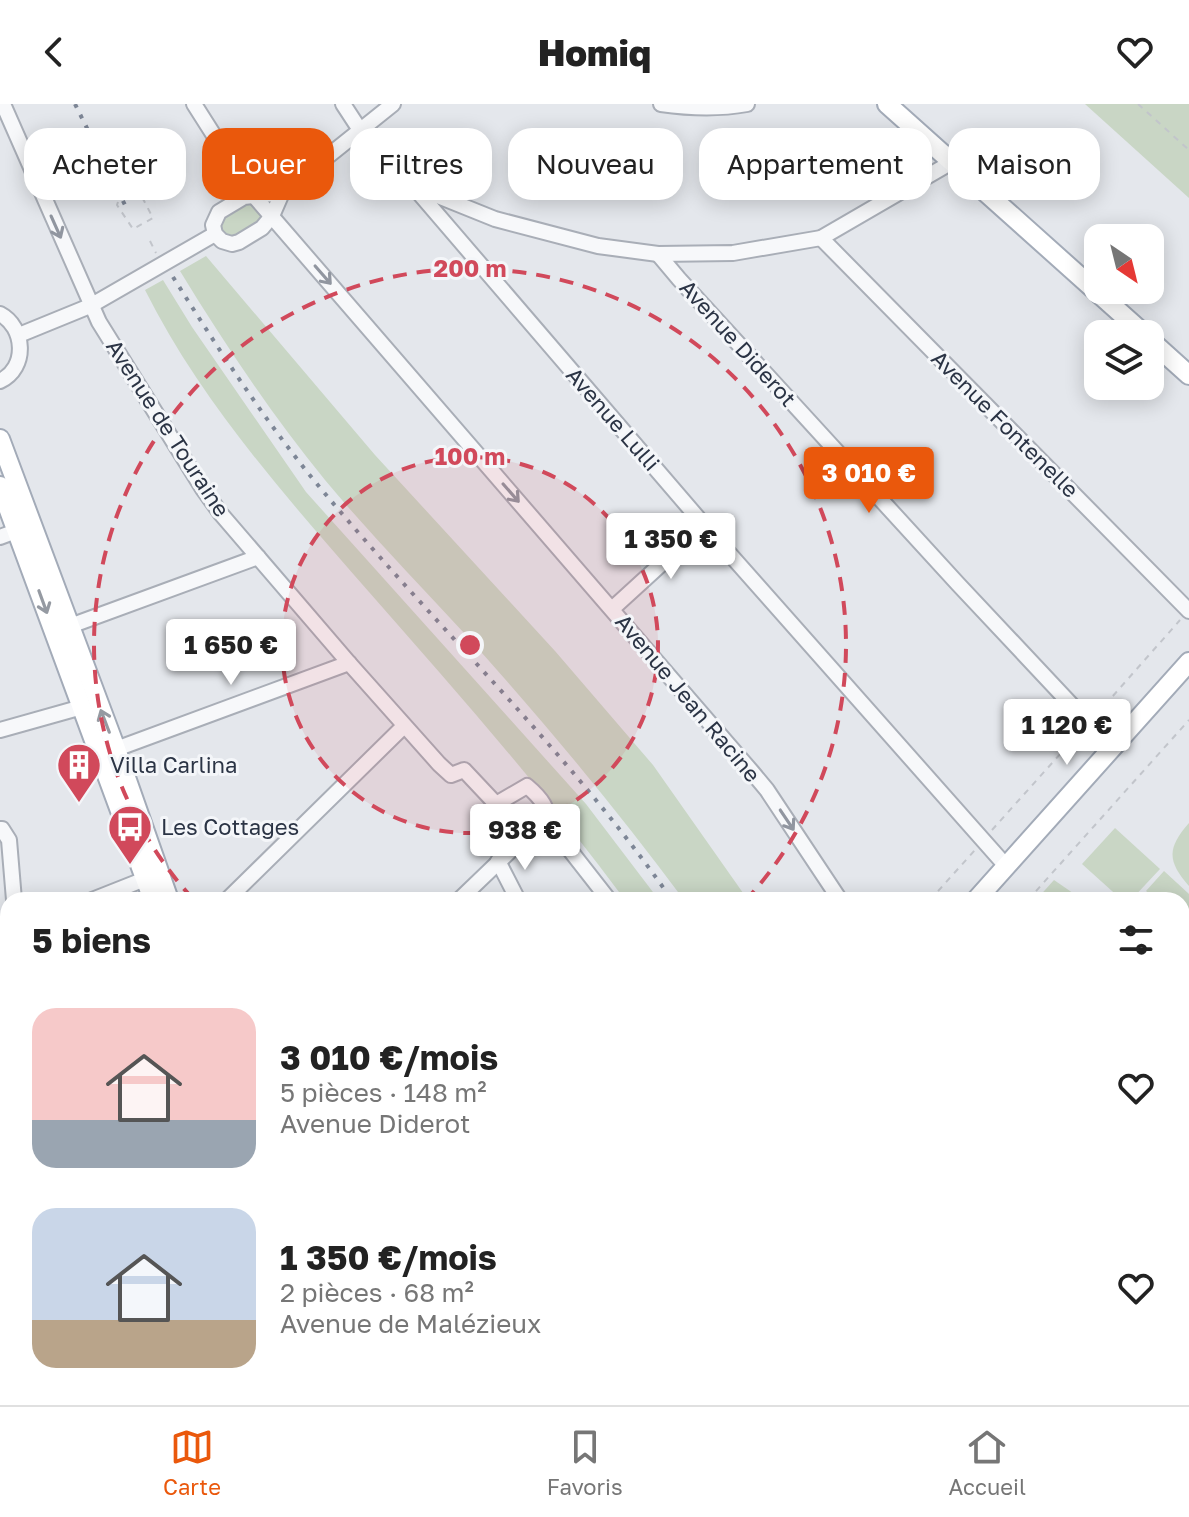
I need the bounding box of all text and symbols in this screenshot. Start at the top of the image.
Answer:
icon: back [32,30,76,74]
icon: heart [1113,30,1157,74]
text: Homiq [538,31,651,74]
chip: Acheter [24,128,186,200]
chip: Louer [202,128,334,200]
chip: Filtres [350,128,492,200]
chip: Nouveau [508,128,683,200]
chip: Appartement [699,128,932,200]
chip: Maison [948,128,1100,200]
one-way arrow [49,214,64,239]
north arrow [1084,224,1164,304]
map controls [1084,224,1164,400]
text: 200 m [434,253,506,282]
one-way arrow [314,264,332,284]
street label: Avenue Diderot [674,274,802,412]
button: layers [1084,320,1164,400]
street label: Avenue de Touraine [101,334,236,522]
street label: Avenue Fontenelle [926,344,1085,503]
street label: Avenue Lulli [561,361,666,476]
text: 100 m [435,441,505,470]
pin: 3 010 € [795,447,943,515]
text: 3 010 € [822,457,916,488]
one-way arrow [502,482,520,502]
pin: 1 350 € [597,513,745,581]
text: 1 350 € [624,523,718,554]
one-way arrow [37,590,51,614]
street label: Avenue Jean Racine [610,608,767,787]
pin: 1 650 € [157,619,305,687]
text: 1 650 € [184,629,278,660]
centre of rings [456,631,484,659]
pin: 1 120 € [993,699,1141,767]
one-way arrow [97,709,111,734]
text: 1 120 € [1022,709,1112,740]
building icon: Villa Carlina [55,741,103,804]
place label: Villa Carlina [110,751,238,778]
bus stop icon: Les Cottages [106,803,154,866]
pin: 938 € [469,804,581,872]
one-way arrow [779,808,795,831]
place label: Les Cottages [161,813,299,840]
text: 938 € [488,814,562,845]
icon: filters [1114,918,1158,962]
text: 5 biens [32,920,151,960]
text: 3 010 €/mois [280,1037,498,1077]
icon: home [96,1040,192,1136]
icon: heart [1114,1066,1158,1110]
text: 5 pièces · 148 m² [280,1077,487,1108]
text: Avenue Diderot [280,1108,470,1139]
text: 1 350 €/mois [280,1237,497,1277]
icon: home [96,1240,192,1336]
icon: heart [1114,1266,1158,1310]
text: 2 pièces · 68 m² [280,1277,474,1308]
text: Avenue de Malézieux [280,1308,541,1339]
tab: Carte [163,1425,221,1500]
tab: Favoris [547,1425,623,1500]
tab: Accueil [949,1425,1026,1500]

